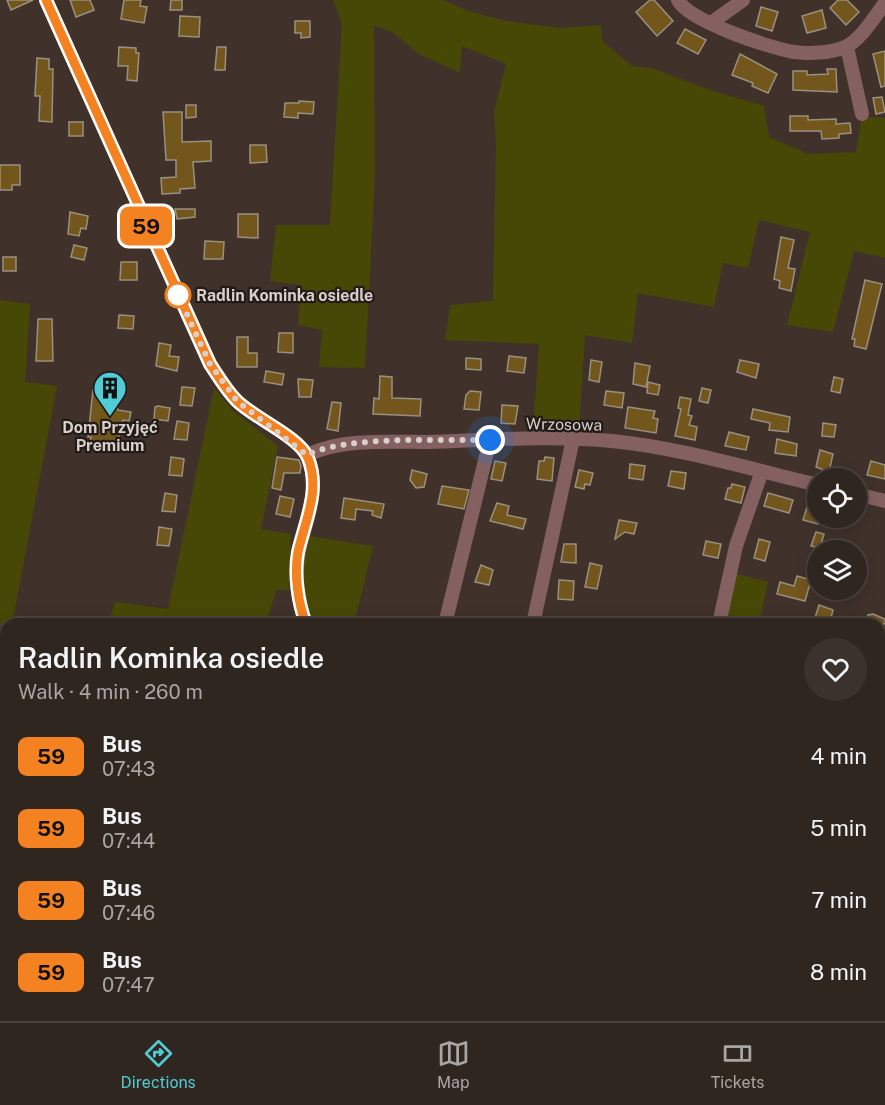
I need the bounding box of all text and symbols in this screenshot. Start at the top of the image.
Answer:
line badge: 59 [119,206,173,246]
text: 59 [132,214,160,239]
marker: Radlin Kominka osiedle [165,282,191,308]
place label: Radlin Kominka osiedle [196,286,373,305]
building icon: Dom Przyjęć Premium [92,370,128,417]
street label: Wrzosowa [526,414,602,435]
place label: Dom Przyjęć Premium [62,418,158,455]
your location [475,425,505,455]
map controls [807,468,867,600]
button: locate [807,468,867,528]
button: layers [807,540,867,600]
button: heart [804,638,867,701]
text: Radlin Kominka osiedle [18,641,324,674]
text: Walk · 4 min · 260 m [18,680,203,704]
text: Bus [102,731,142,757]
text: 4 min [811,743,867,769]
text: 59 [37,744,65,769]
text: 07:43 [102,757,155,781]
text: Bus [102,803,142,829]
text: 5 min [810,815,867,841]
text: 59 [37,816,65,841]
text: 07:44 [102,829,155,853]
text: Bus [102,875,142,901]
text: 7 min [811,887,867,913]
text: 59 [37,888,65,913]
text: 07:46 [102,901,155,925]
text: Bus [102,947,142,973]
text: 8 min [810,959,867,985]
text: 59 [37,960,65,985]
text: 07:47 [102,973,155,997]
tab: Directions [121,1037,196,1092]
tab: Map [437,1037,470,1092]
tab: Tickets [711,1037,764,1092]

